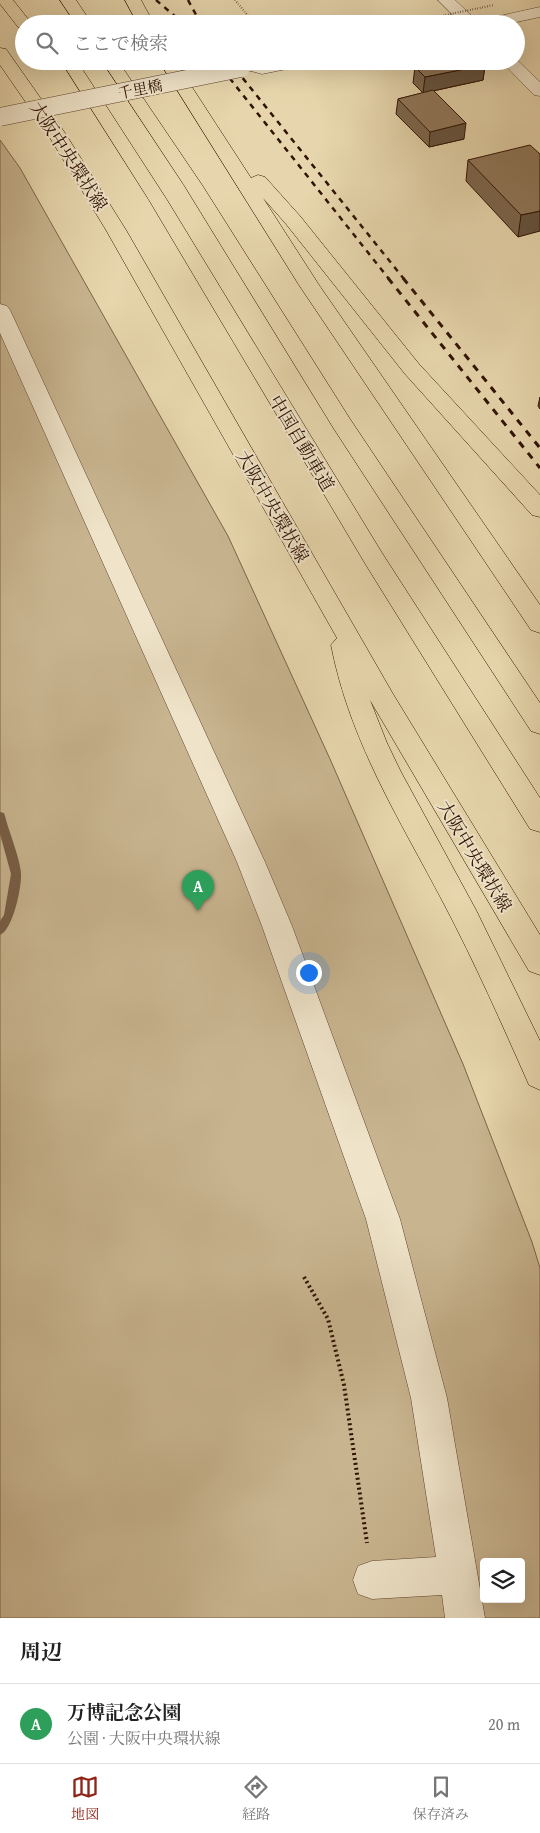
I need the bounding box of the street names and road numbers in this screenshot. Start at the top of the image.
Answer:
street label: 千里橋 [116,74,164,104]
street label: 大阪中央環状線 [23,96,115,216]
street label: 中国自動車道 [263,390,341,496]
street label: 大阪中央環状線 [230,445,316,567]
street label: 大阪中央環状線 [431,795,519,917]

